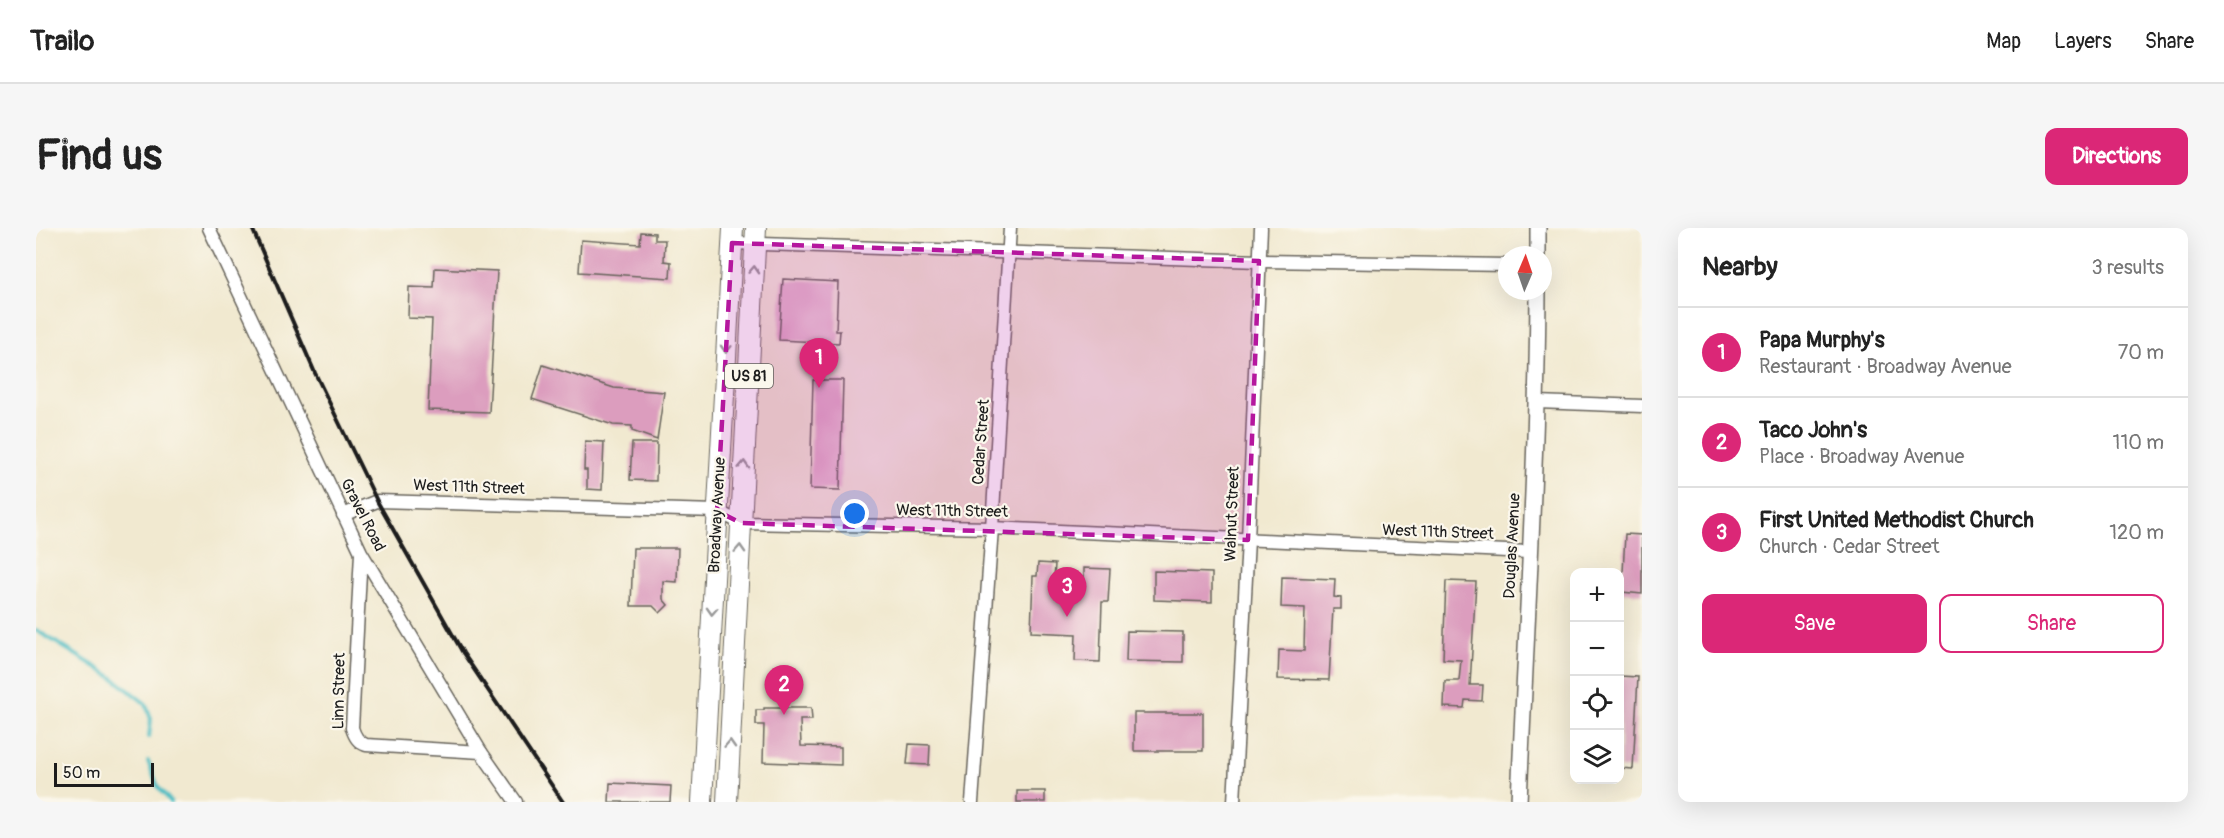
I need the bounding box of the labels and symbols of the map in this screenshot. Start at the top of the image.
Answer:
north arrow [1498,246,1552,300]
one-way arrow [748,265,761,274]
pin: 1 [800,338,838,388]
one-way arrow [720,345,733,354]
road number: US 81 [725,364,773,388]
street label: Cedar Street [968,398,994,485]
street label: Broadway Avenue [704,456,730,573]
one-way arrow [738,460,751,469]
street label: Walnut Street [1220,465,1244,562]
street label: Gravel Road [336,475,390,555]
street label: West 11th Street [413,475,526,499]
street label: Douglas Avenue [1499,493,1525,599]
your location [840,499,869,528]
street label: West 11th Street [896,500,1009,522]
street label: West 11th Street [1382,520,1495,544]
one-way arrow [733,544,746,553]
pin: 3 [1048,568,1086,617]
one-way arrow [705,607,718,616]
street label: Linn Street [328,652,350,730]
pin: 2 [764,666,804,715]
one-way arrow [723,739,736,748]
scale bar [54,760,154,788]

